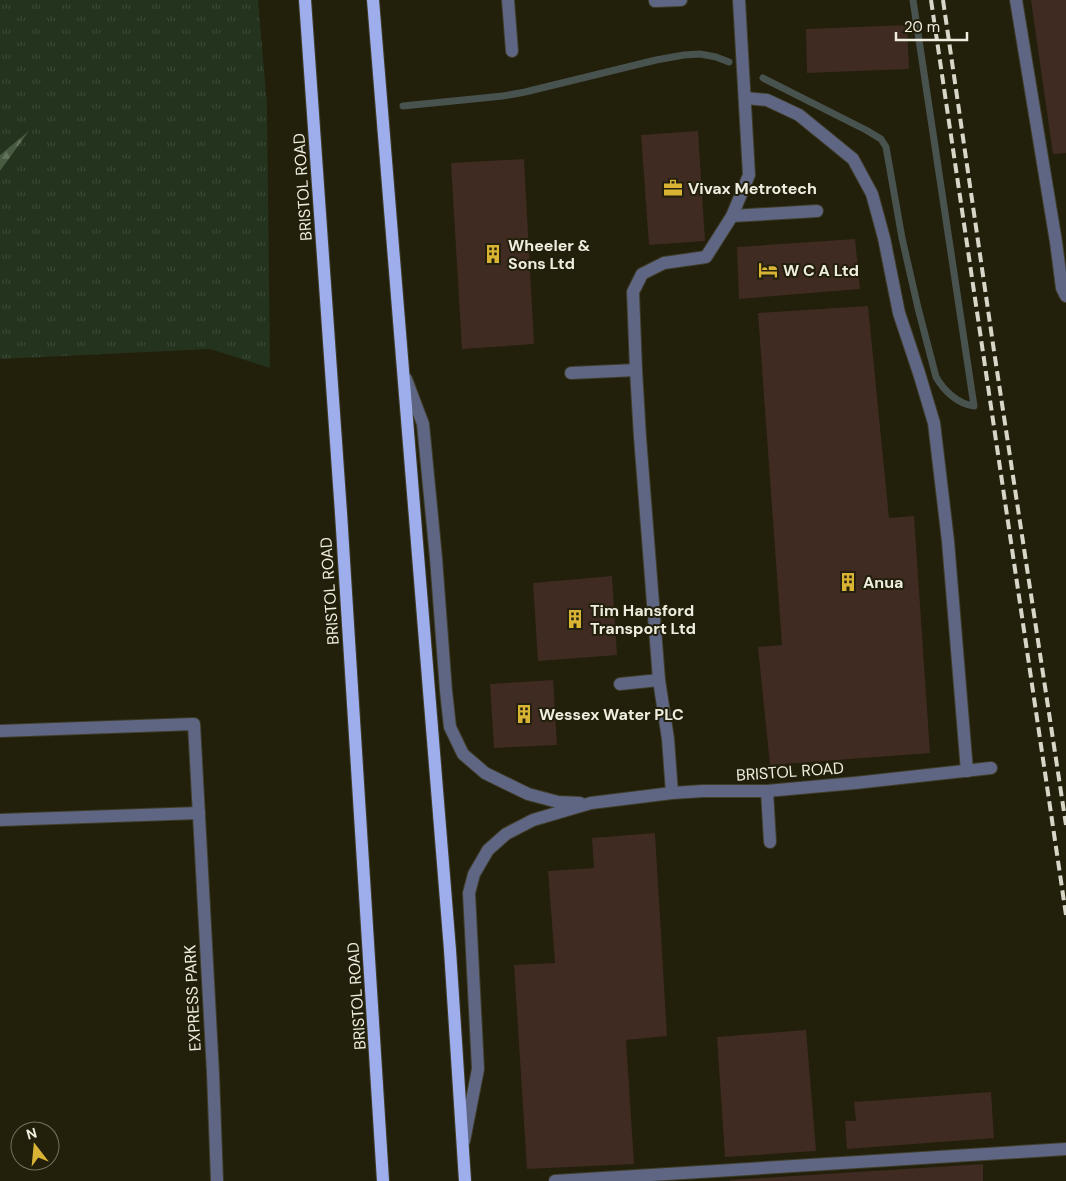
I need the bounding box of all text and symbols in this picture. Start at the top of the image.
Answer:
scale bar [896,10,967,42]
text: 20 m [904,17,940,37]
street label: BRISTOL ROAD [288,132,317,242]
office icon: Vivax Metrotech [662,177,684,199]
place label: Vivax Metrotech [688,178,817,199]
place label: Wheeler & Sons Ltd [508,235,591,274]
building icon: Wheeler & Sons Ltd [482,243,504,265]
hotel icon: W C A Ltd [757,259,779,281]
place label: W C A Ltd [783,260,859,281]
street label: BRISTOL ROAD [315,536,344,646]
building icon: Anua [837,571,859,593]
place label: Anua [863,572,903,593]
place label: Tim Hansford Transport Ltd [590,600,696,639]
building icon: Tim Hansford Transport Ltd [564,608,586,630]
building icon: Wessex Water PLC [513,703,535,725]
place label: Wessex Water PLC [539,704,684,725]
street label: BRISTOL ROAD [735,757,845,786]
street label: BRISTOL ROAD [342,941,371,1051]
street label: EXPRESS PARK [179,944,206,1052]
north arrow [10,1121,60,1171]
text: N [24,1123,39,1144]

